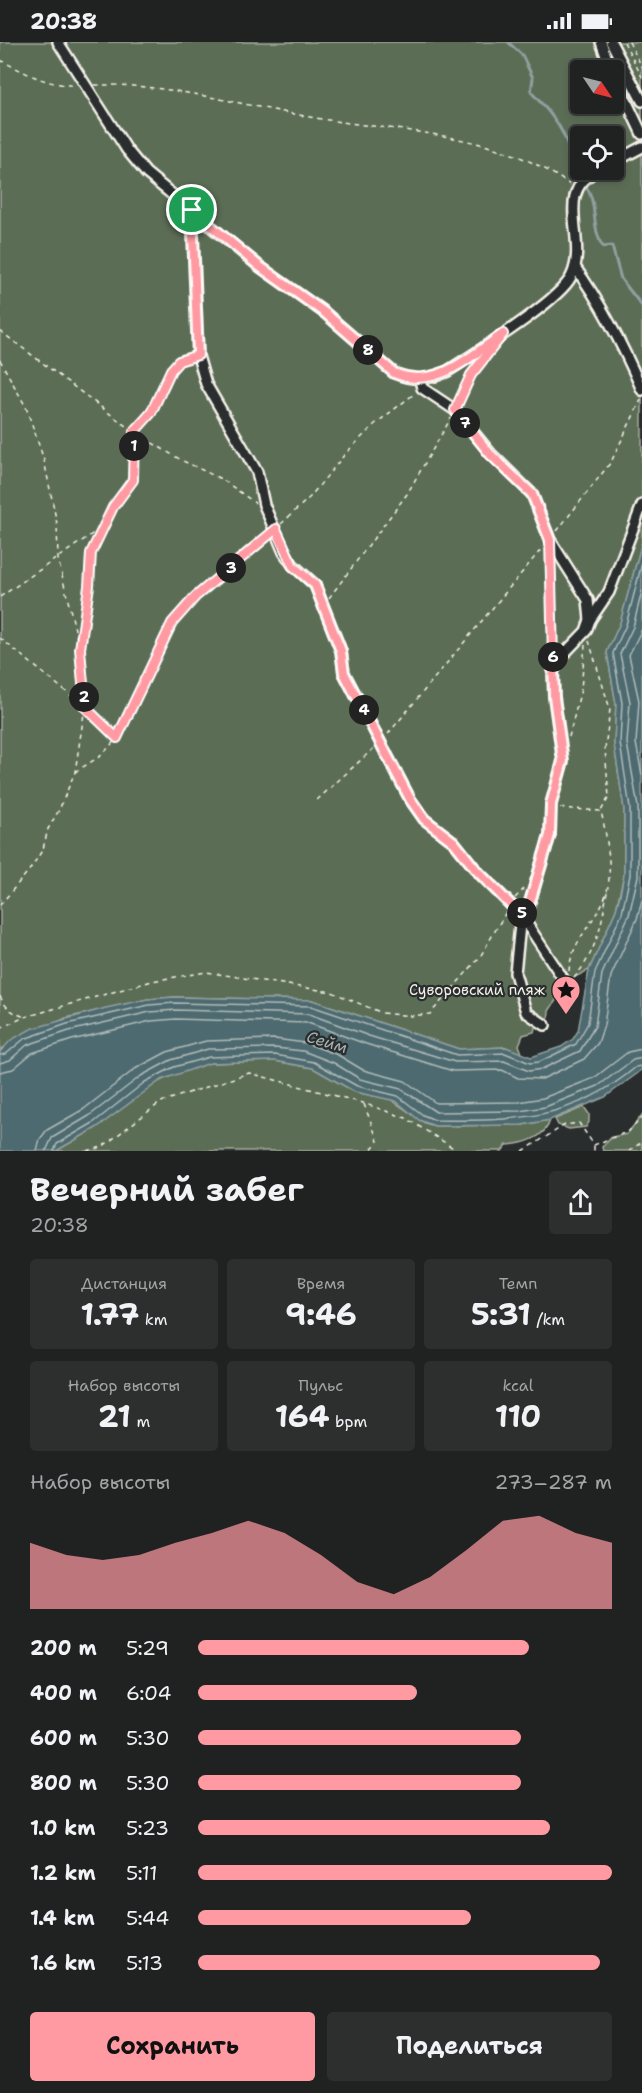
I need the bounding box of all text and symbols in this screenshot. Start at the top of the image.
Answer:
text: 20:38 [30,7,97,36]
north arrow [570,60,624,114]
map controls [570,60,624,180]
button: locate [570,126,624,180]
pin [166,184,217,235]
icon: arrive [175,193,208,226]
pin: 8 [353,335,383,365]
text: 8 [362,339,374,360]
pin: 7 [450,408,480,438]
text: 7 [459,412,471,433]
pin: 1 [119,431,149,461]
text: 1 [130,435,138,456]
pin: 3 [216,553,246,583]
text: 3 [225,557,237,578]
pin: 6 [538,642,568,672]
text: 6 [547,646,559,667]
pin: 2 [69,682,99,712]
text: 2 [78,686,90,707]
pin: 4 [349,695,379,725]
text: 4 [358,699,370,720]
pin: 5 [507,898,537,928]
text: 5 [517,902,527,923]
place icon: Суворовский пляж [550,974,582,1016]
place label: Суворовский пляж [409,980,546,1000]
water label: Сейм [304,1026,350,1058]
text: Вечерний забег [30,1167,304,1212]
button: share [549,1171,612,1234]
text: 20:38 [30,1212,89,1238]
text: Дистанция [81,1273,167,1294]
text: Время [297,1273,345,1294]
text: Темп [499,1273,537,1294]
text: 1.77 [81,1294,139,1335]
text: 9:46 [285,1294,357,1335]
text: 5:31 [471,1294,531,1335]
text: km [139,1309,167,1330]
text: /km [531,1309,565,1330]
text: Набор высоты [68,1375,180,1396]
text: Пульс [299,1375,343,1396]
text: kcal [502,1375,534,1396]
text: 21 [98,1396,131,1437]
text: 164 [275,1396,330,1437]
text: 110 [495,1396,541,1437]
text: m [131,1411,150,1432]
text: bpm [330,1411,367,1432]
text: Набор высоты [30,1469,170,1495]
text: 273–287 m [495,1469,612,1495]
text: 200 m [30,1635,97,1661]
text: 5:29 [126,1635,169,1661]
text: 400 m [30,1680,97,1706]
text: 6:04 [126,1680,172,1706]
text: 600 m [30,1725,97,1751]
text: 5:30 [126,1725,170,1751]
text: 800 m [30,1770,97,1796]
text: 5:30 [126,1770,170,1796]
text: 1.0 km [30,1815,95,1841]
text: 5:23 [126,1815,169,1841]
text: 1.2 km [30,1860,96,1886]
text: 5:11 [126,1860,158,1886]
text: 1.4 km [30,1905,95,1931]
text: 5:44 [126,1905,169,1931]
text: 1.6 km [30,1950,96,1976]
text: 5:13 [126,1950,163,1976]
button: Сохранить [30,2012,315,2081]
button: Поделиться [327,2012,612,2081]

